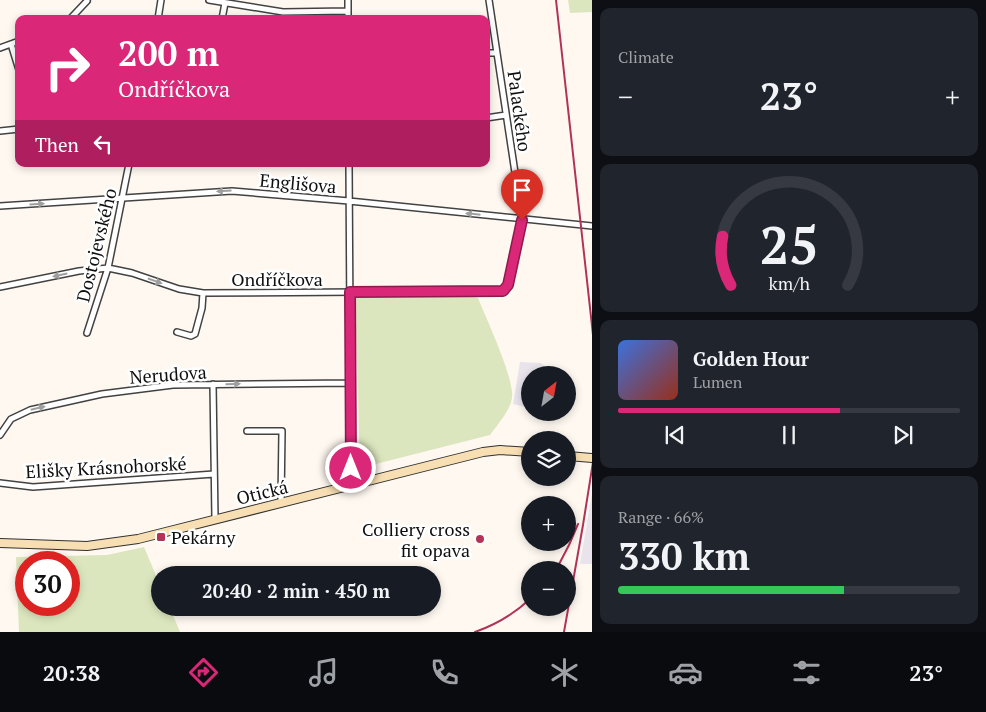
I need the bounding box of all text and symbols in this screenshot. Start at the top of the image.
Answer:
text: 200 m [118,30,219,76]
icon: right [35,35,100,100]
text: Climate [618,46,674,68]
street label: Palackého [502,69,538,153]
text: 23° [760,71,818,121]
text: Ondříčkova [118,74,230,103]
text: − [618,78,633,115]
text: + [945,78,960,115]
icon: left [89,130,117,158]
text: Then [35,132,79,157]
street label: Englišova [259,168,337,198]
pin [501,169,543,220]
icon: arrive [508,176,536,204]
street label: Dostojevského [70,185,122,304]
one-way arrow [216,188,232,196]
one-way arrow [29,199,45,207]
one-way arrow [465,210,481,218]
text: 25 [760,210,818,279]
street label: Ondříčkova [231,267,323,291]
one-way arrow [52,271,67,279]
text: km/h [768,271,810,295]
one-way arrow [147,277,162,285]
text: Golden Hour [693,346,809,371]
street label: Nerudova [129,359,207,389]
north arrow [521,366,576,421]
map controls [521,366,576,616]
text: Lumen [693,371,742,393]
one-way arrow [225,380,241,388]
one-way arrow [30,404,45,412]
icon: previous [661,421,689,449]
icon: pause [775,421,803,449]
icon: next [889,421,917,449]
button: layers [521,431,576,486]
position arrow [324,441,376,493]
street label: Elišky Krásnohorské [25,451,187,483]
street label: Otická [234,474,290,510]
button: + [521,496,576,551]
text: Range · 66% [618,506,704,528]
place label: Colliery cross fit opava [362,517,470,562]
place label: Pekárny [171,525,236,549]
marker: Pekárny [155,531,167,543]
text: 330 km [618,531,750,581]
marker: Colliery cross fit opava [474,533,486,545]
speed limit sign: 30 [15,551,80,616]
button: − [521,561,576,616]
text: 20:40 · 2 min · 450 m [202,578,390,603]
icon: directions [186,655,221,690]
icon: music [306,655,341,690]
icon: phone [427,655,462,690]
icon: climate [547,655,582,690]
icon: car [668,655,703,690]
icon: filters [789,655,824,690]
text: 20:38 [43,658,100,687]
text: 23° [909,658,943,687]

